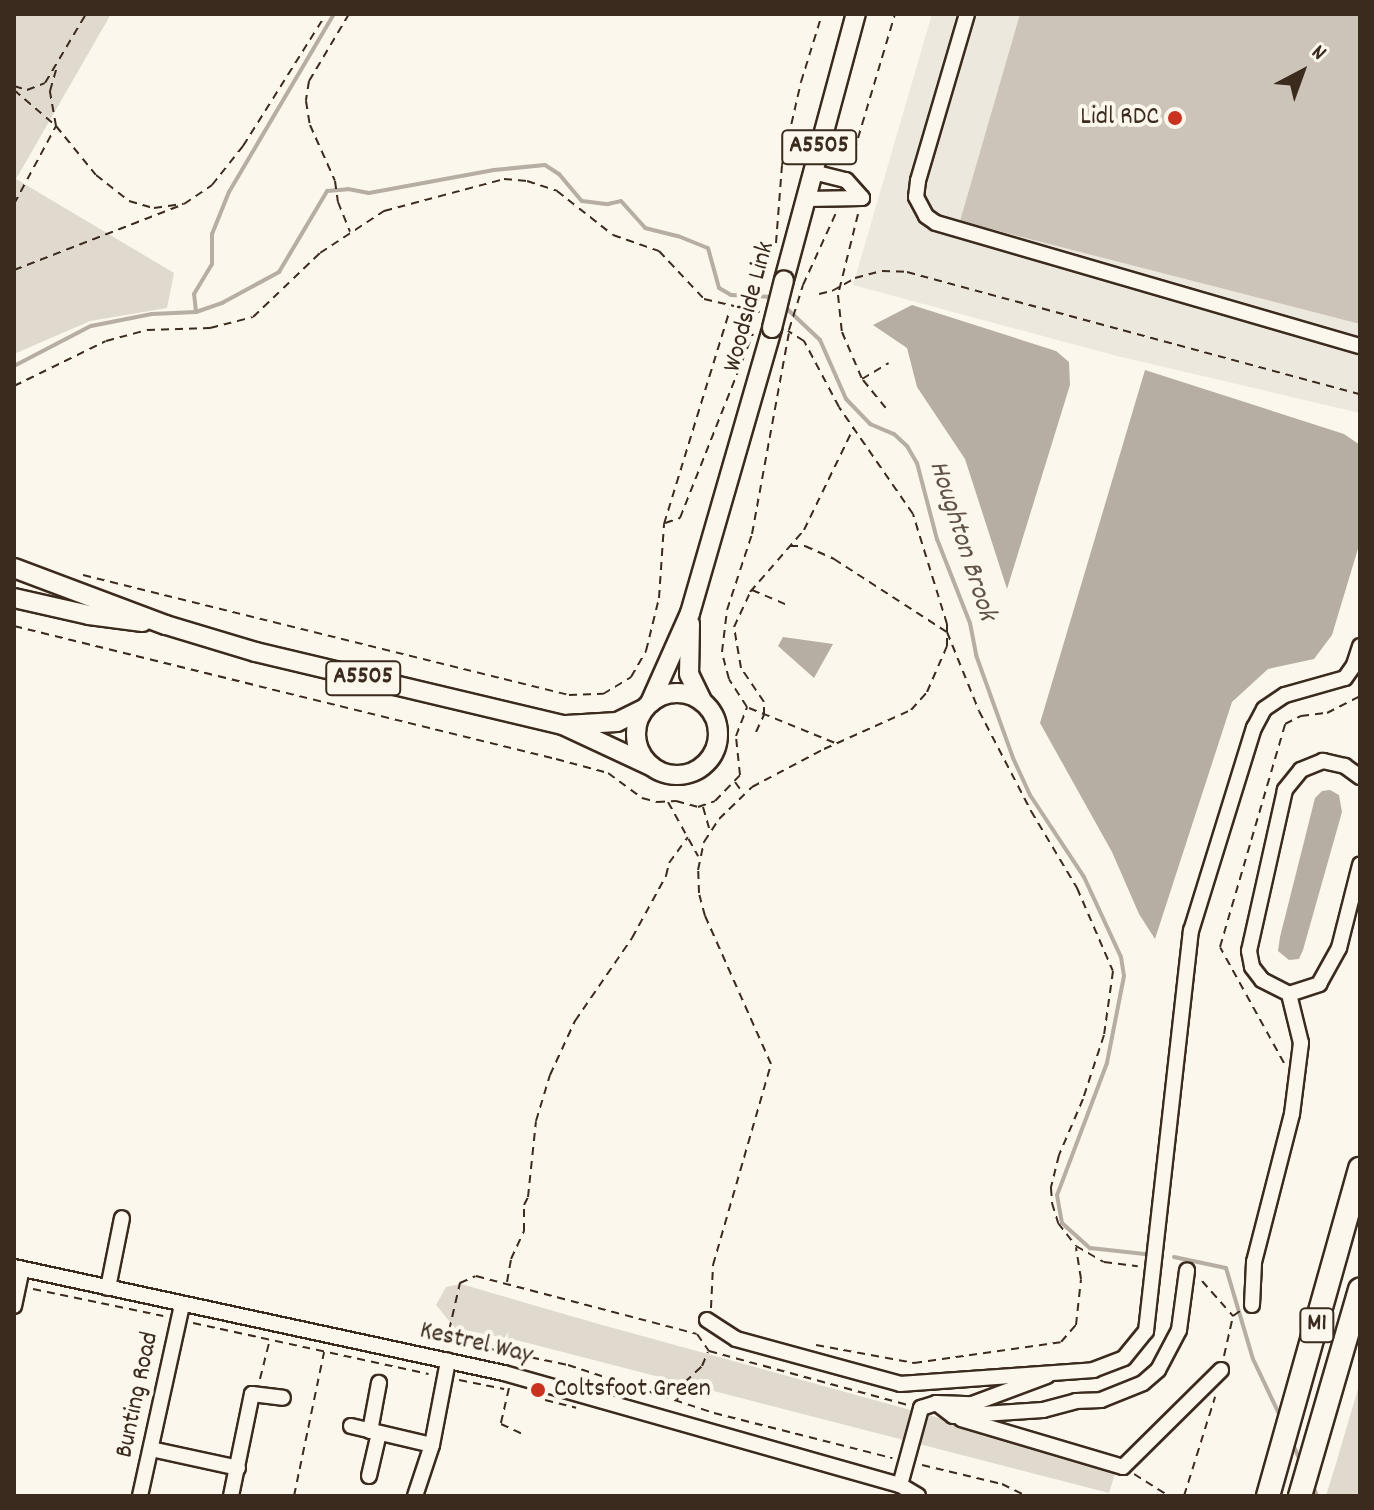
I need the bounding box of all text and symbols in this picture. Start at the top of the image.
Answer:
north arrow [1262,32,1342,112]
text: N [1304,38,1332,69]
place label: Lidl RDC [1080,102,1159,134]
marker: Lidl RDC [1166,109,1184,127]
road number: A5505 [781,127,857,167]
street label: Woodside Link [718,238,782,376]
water label: Houghton Brook [919,457,1003,625]
road number: A5505 [325,658,401,698]
road number: M1 [1299,1305,1335,1345]
street label: Kestrel Way [417,1316,535,1372]
street label: Bunting Road [109,1329,167,1461]
place label: Coltsfoot Green [554,1374,711,1406]
marker: Coltsfoot Green [529,1381,547,1399]

